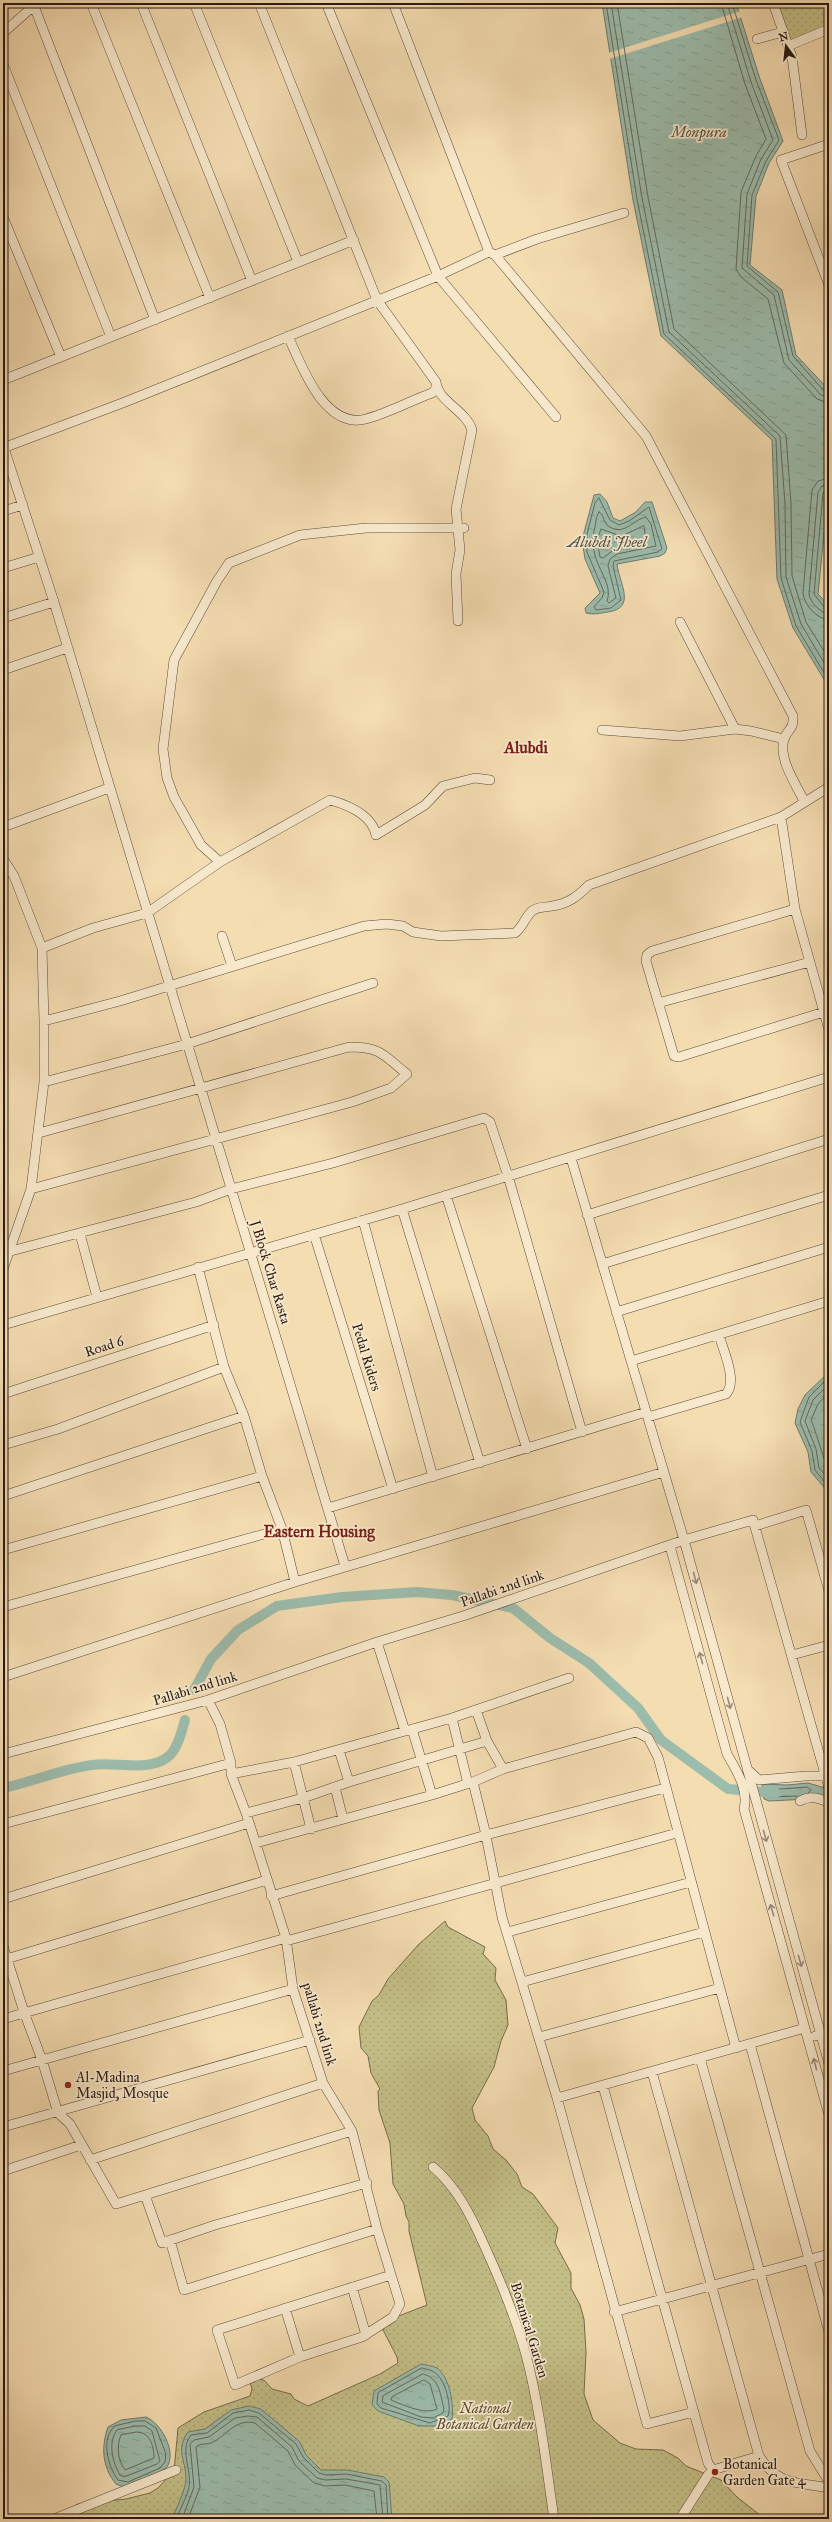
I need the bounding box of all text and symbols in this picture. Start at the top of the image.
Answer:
north arrow [766,26,806,66]
text: N [777,29,790,44]
water label: Monpura [669,123,727,142]
water label: Alubdi Jheel [566,533,648,551]
district label: Alubdi [503,738,548,757]
street label: J Block Char Rasta [245,1216,294,1326]
street label: Pedal Riders [348,1321,385,1393]
street label: Road 6 [82,1332,127,1361]
district label: Eastern Housing [263,1522,375,1542]
street label: Pallabi 2nd link [458,1566,547,1611]
one-way arrow [691,1571,699,1584]
one-way arrow [697,1652,704,1665]
street label: Pallabi 2nd link [151,1667,240,1709]
one-way arrow [725,1697,733,1710]
one-way arrow [762,1829,769,1842]
one-way arrow [768,1904,775,1917]
one-way arrow [797,1954,804,1967]
street label: pallabi 2nd link [298,1979,340,2068]
one-way arrow [811,2058,818,2071]
place label: Al-Madina Masjid, Mosque [75,2069,169,2103]
marker: Al-Madina Masjid, Mosque [63,2080,73,2090]
street label: Botanical Garden [507,2280,552,2380]
park label: National Botanical Garden [435,2400,534,2433]
place label: Botanical Garden Gate 4 [723,2456,807,2489]
marker: Botanical Garden Gate 4 [710,2467,720,2477]

